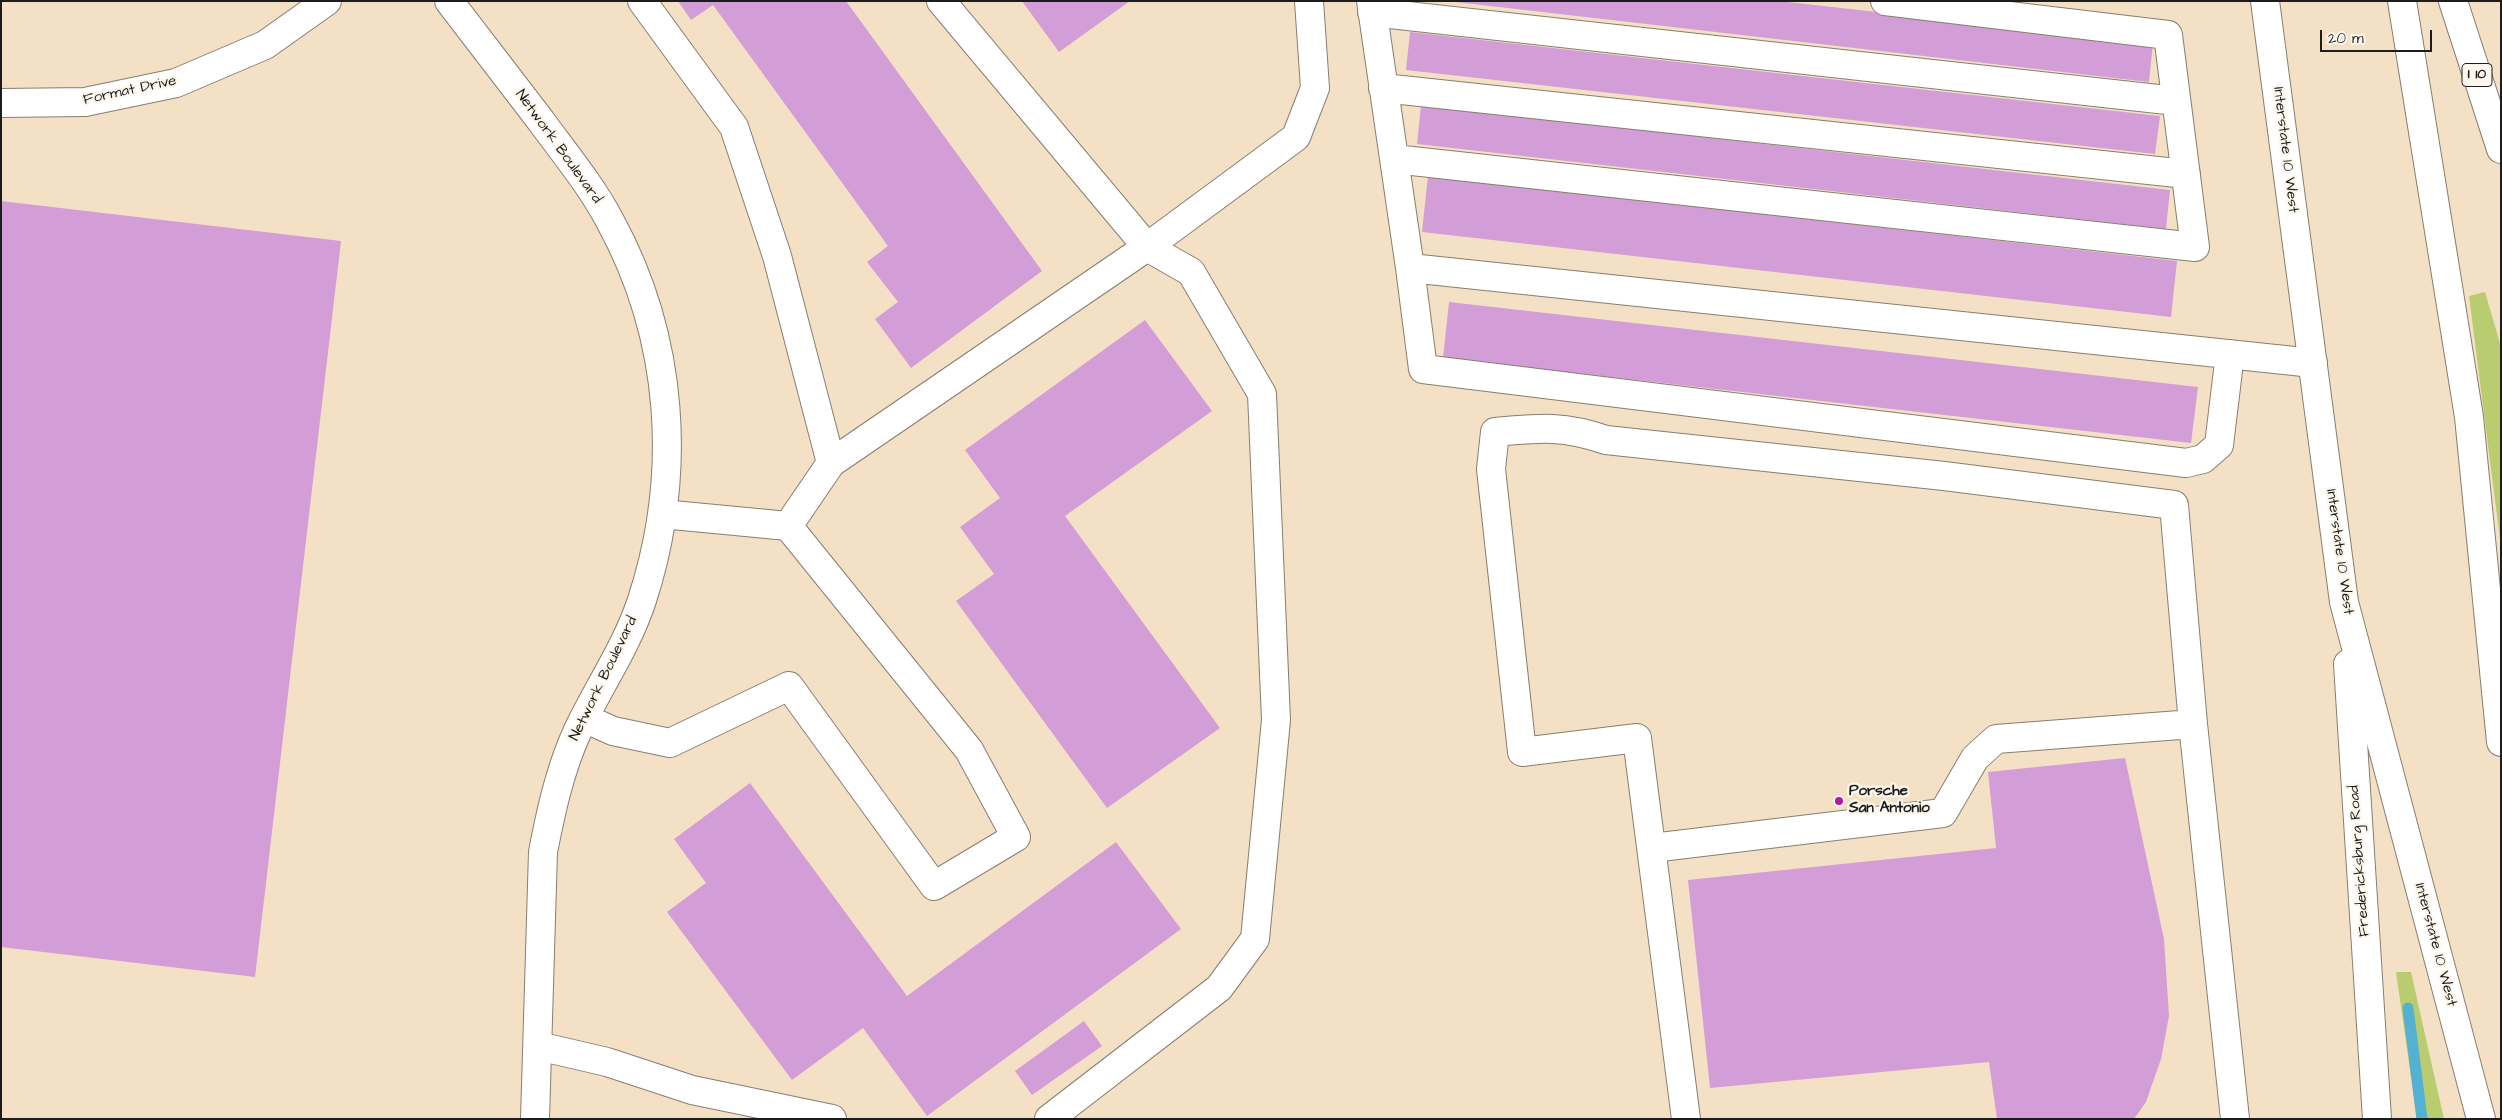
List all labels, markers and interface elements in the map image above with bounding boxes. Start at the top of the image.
scale bar [2322,20,2434,52]
text: 20 m [2328,28,2364,49]
road number: I 10 [2462,64,2492,86]
street label: Format Drive [82,72,178,110]
street label: Interstate 10 West [2268,86,2302,214]
street label: Network Boulevard [511,87,605,207]
street label: Interstate 10 West [2321,488,2357,616]
street label: Network Boulevard [566,614,642,744]
place label: Porsche San Antonio [1849,783,1930,818]
street label: Fredericksburg Road [2346,785,2374,937]
marker: Porsche San Antonio [1833,795,1845,807]
street label: Interstate 10 West [2410,881,2460,1009]

